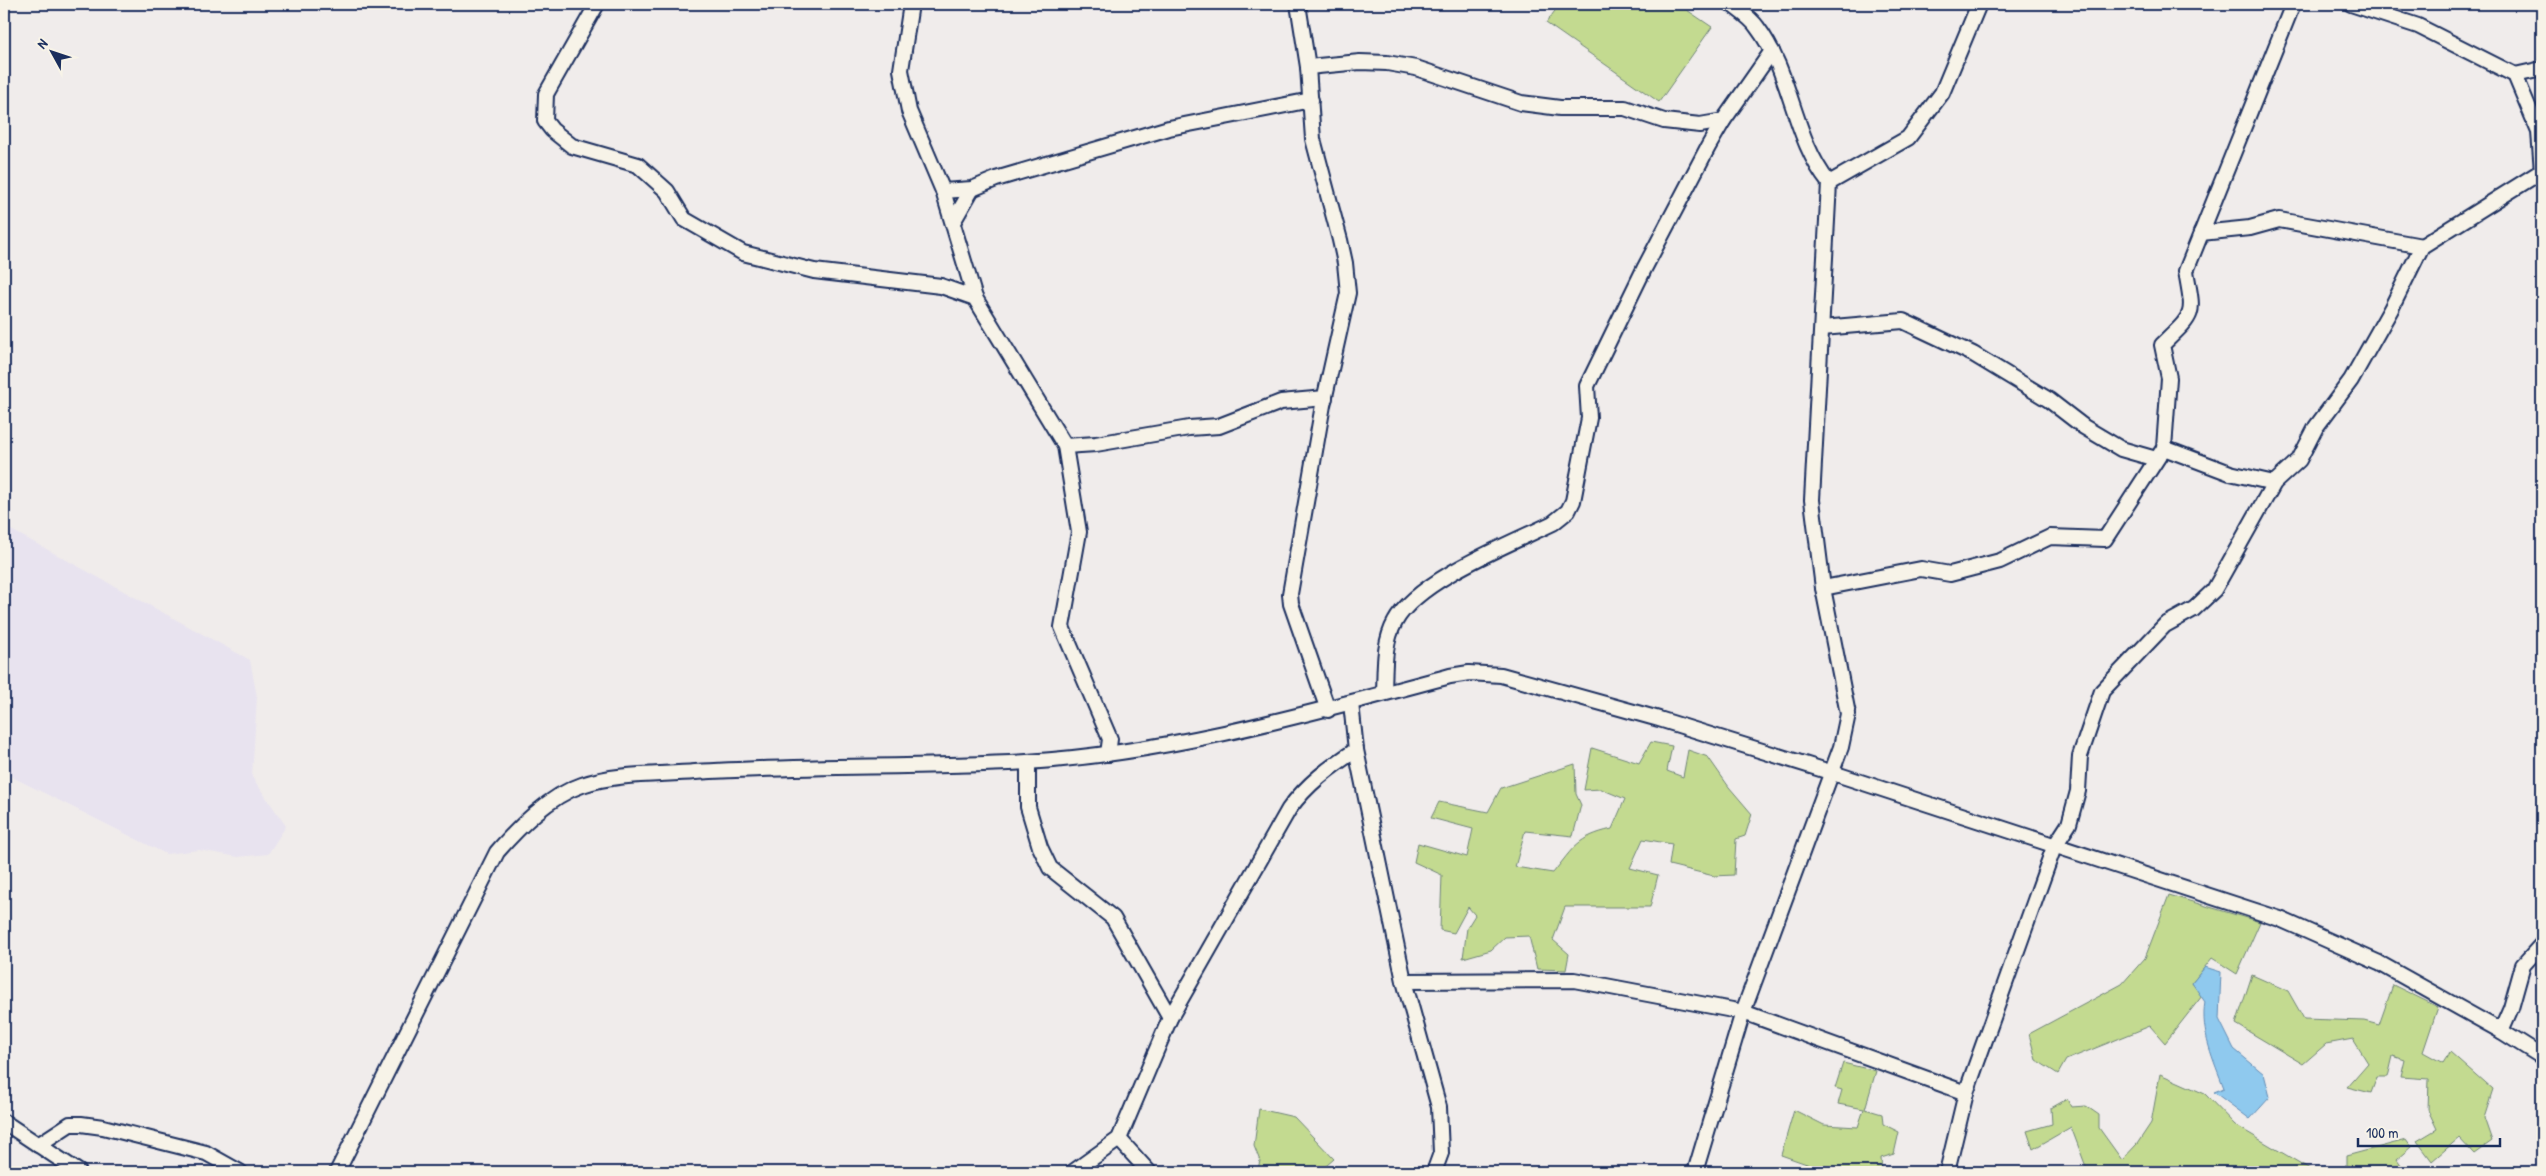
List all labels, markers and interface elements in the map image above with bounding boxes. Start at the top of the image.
north arrow [28,28,78,78]
text: N [32,34,52,52]
scale bar [2358,1116,2501,1148]
text: 100 m [2366,1122,2399,1143]

